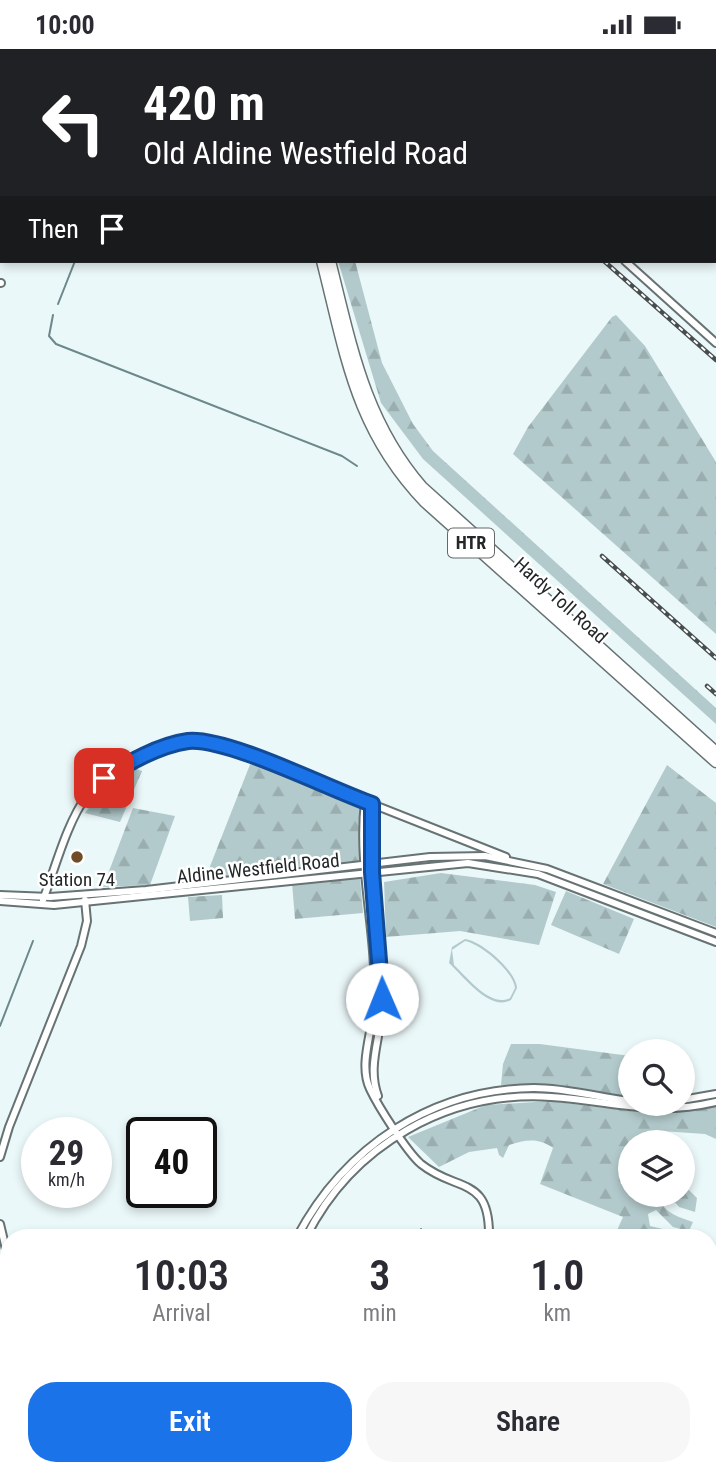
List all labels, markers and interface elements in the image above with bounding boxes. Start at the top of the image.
text: 10:00 [35,10,95,40]
text: 420 m [143,75,265,132]
icon: left [28,77,119,168]
text: Old Aldine Westfield Road [143,134,468,172]
icon: arrive [93,210,131,248]
text: Then [28,214,79,244]
road number: HTR [448,529,494,557]
street label: Hardy Toll Road [509,552,612,648]
pin [74,748,134,808]
icon: arrive [85,759,123,797]
marker: Station 74 [69,849,85,865]
street label: Aldine Westfield Road [176,849,341,888]
place label: Station 74 [39,868,115,891]
position arrow [345,962,419,1036]
map controls [618,1039,695,1207]
button: search [618,1039,695,1116]
speed limit sign: 40 [126,1117,217,1208]
button: layers [618,1130,695,1207]
text: 29 [49,1133,84,1174]
text: km/h [48,1169,85,1190]
text: 10:03 [134,1251,229,1300]
text: 3 [369,1251,390,1300]
text: 1.0 [530,1251,584,1300]
text: Arrival [152,1300,211,1327]
text: min [363,1300,397,1327]
text: km [543,1300,571,1327]
button: Exit [28,1382,352,1462]
button: Share [366,1382,690,1462]

